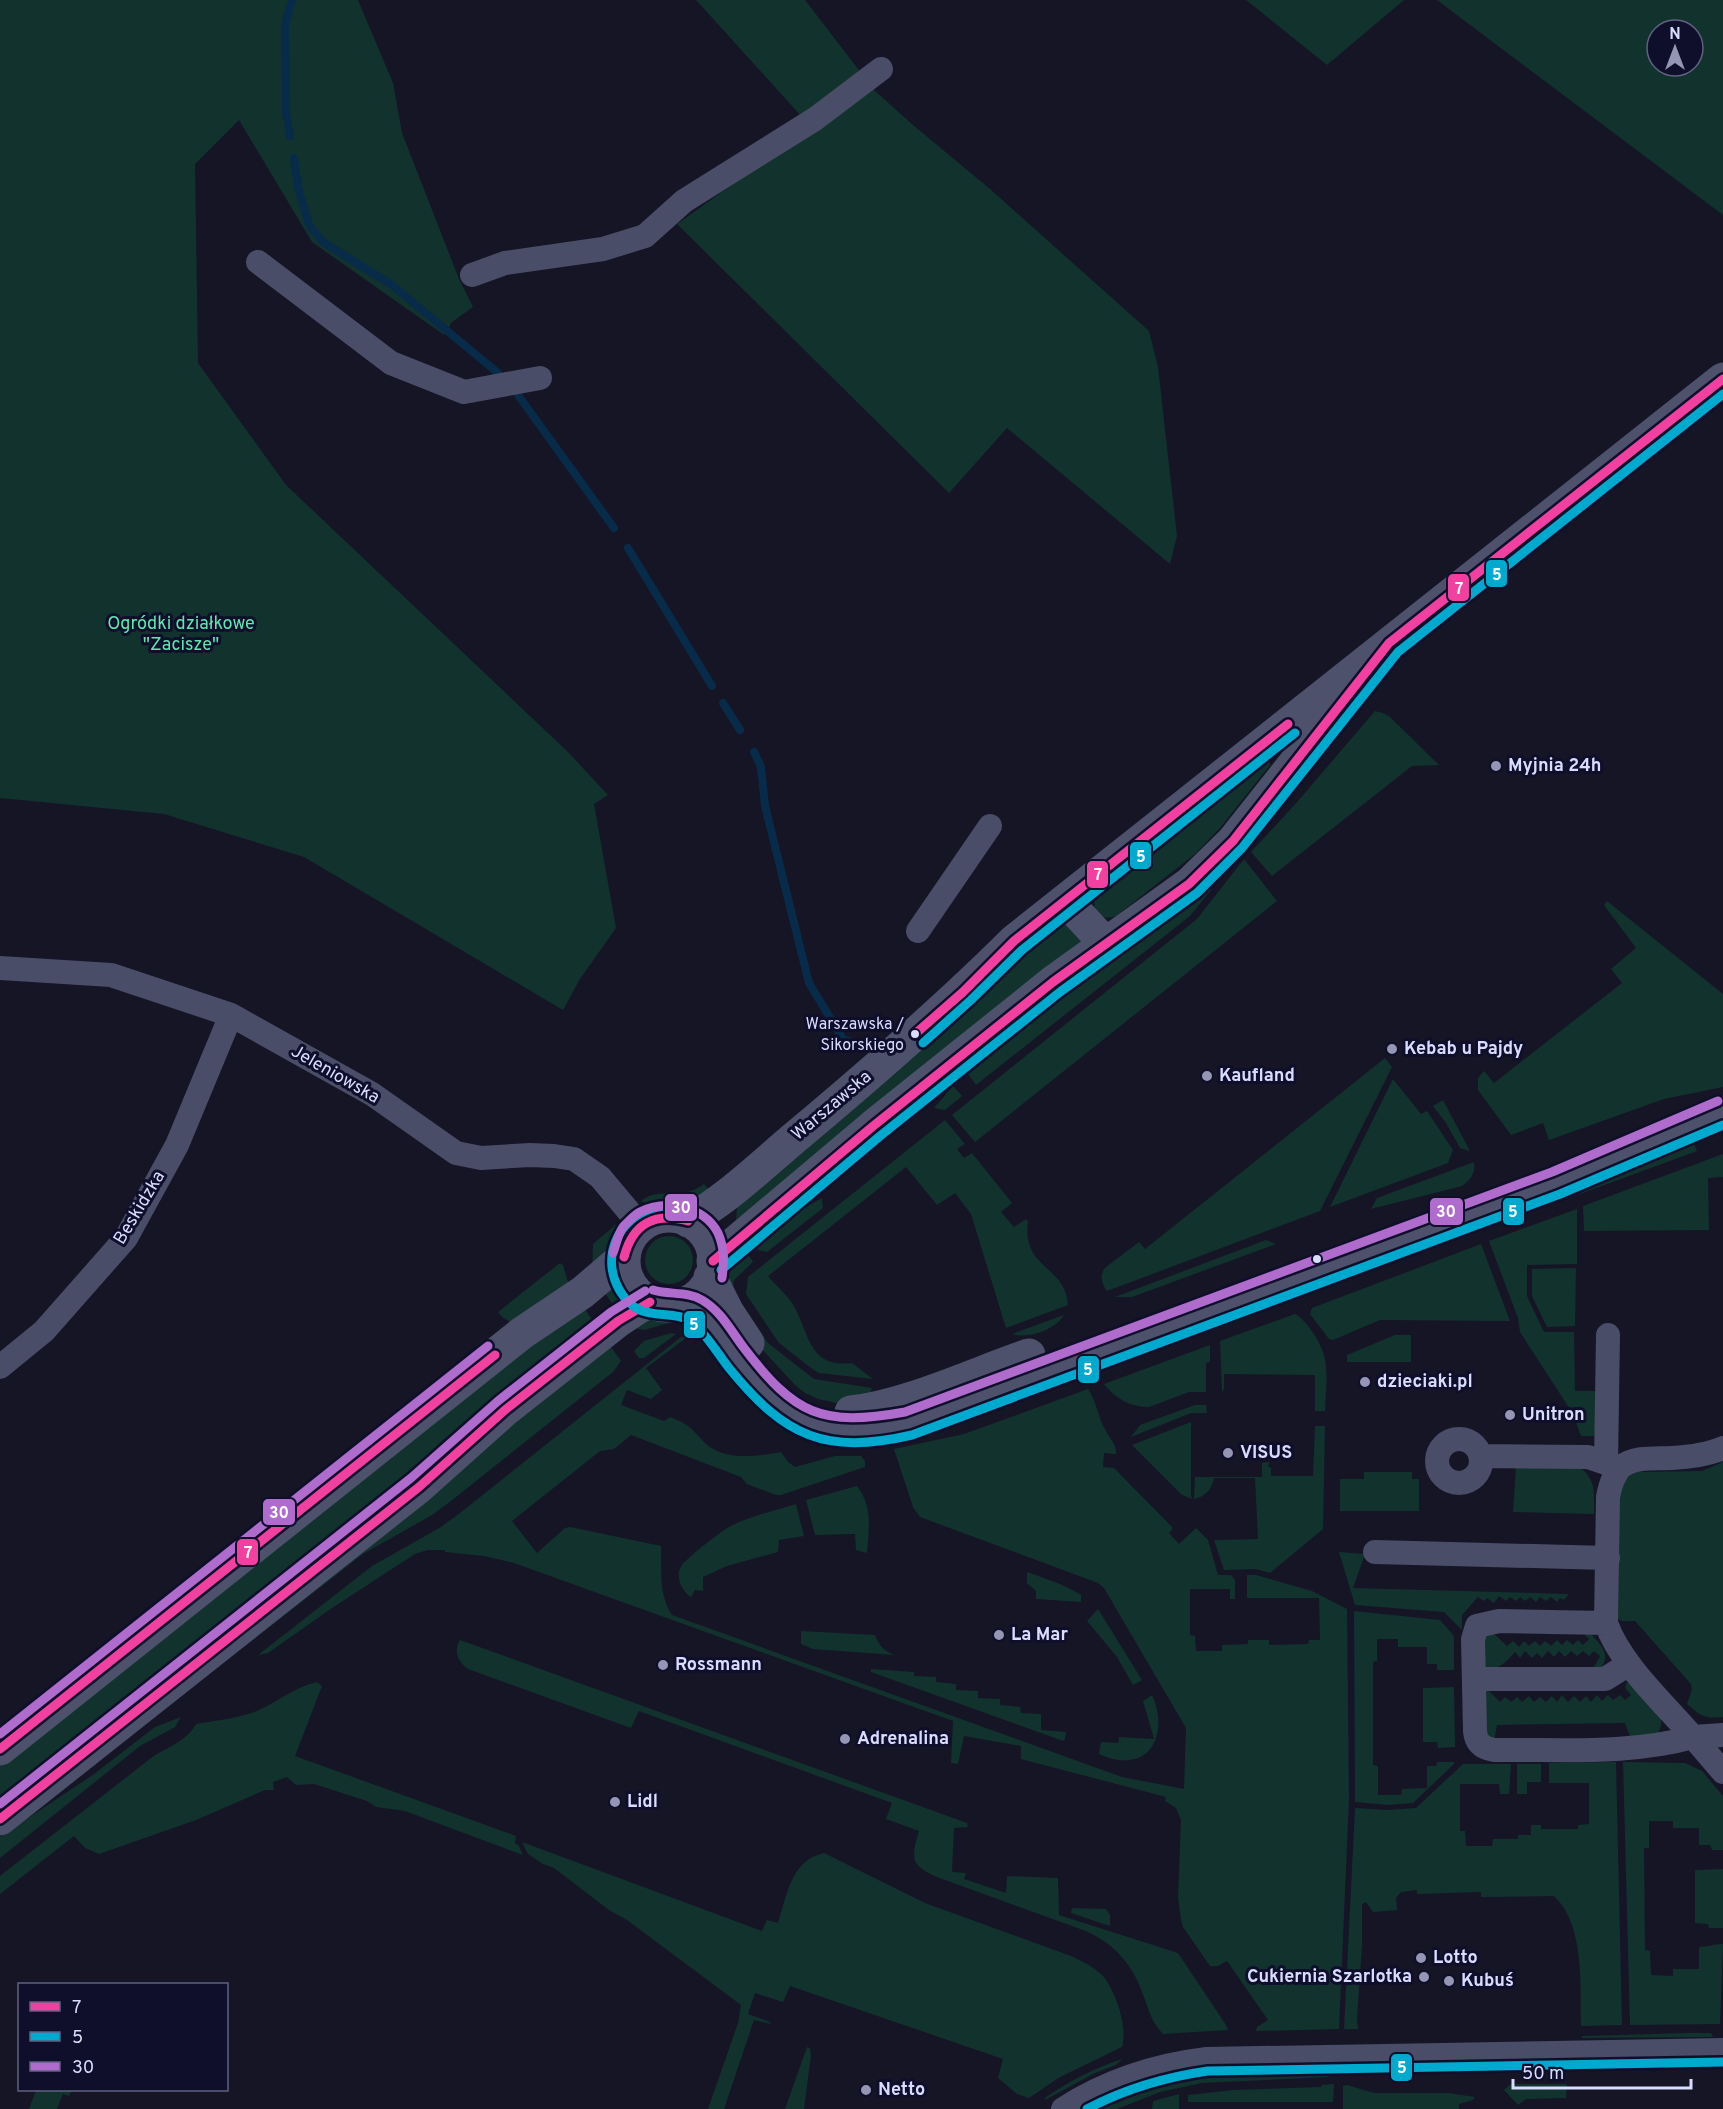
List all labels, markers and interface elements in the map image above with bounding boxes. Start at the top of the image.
north arrow [1645,18,1705,78]
text: N [1669,25,1681,45]
line badge: 5 [1485,559,1508,588]
text: 5 [1492,566,1502,586]
line badge: 7 [1447,573,1470,602]
text: 7 [1455,580,1463,600]
park label: Ogródki działkowe "Zacisze" [107,613,255,657]
place label: Myjnia 24h [1508,755,1601,778]
marker: Myjnia 24h [1489,759,1503,773]
line badge: 5 [1129,841,1152,870]
text: 5 [1136,848,1146,868]
line badge: 7 [1086,860,1109,889]
text: 7 [1094,866,1102,886]
place label: Warszawska / Sikorskiego [806,1015,904,1056]
marker: Warszawska / Sikorskiego [909,1028,921,1040]
place label: Kebab u Pajdy [1404,1038,1523,1061]
street label: Jeleniowska [287,1040,383,1110]
marker: Kebab u Pajdy [1385,1042,1399,1056]
place label: Kaufland [1219,1065,1295,1088]
street label: Warszawska [787,1066,877,1146]
marker: Kaufland [1200,1069,1214,1083]
street label: Beskidzka [109,1167,171,1249]
line badge: 30 [664,1193,698,1222]
line badge: 30 [1429,1197,1464,1226]
line badge: 5 [1502,1197,1525,1226]
text: 30 [671,1199,691,1219]
text: 30 [1436,1203,1456,1223]
text: 5 [1508,1203,1518,1223]
unlabelled marker [1311,1253,1323,1265]
line badge: 5 [683,1310,706,1339]
text: 5 [689,1316,699,1336]
line badge: 5 [1077,1355,1100,1384]
text: 5 [1083,1361,1093,1381]
place label: dzieciaki.pl [1377,1371,1473,1394]
marker: dzieciaki.pl [1358,1375,1372,1389]
place label: Unitron [1522,1404,1585,1427]
marker: Unitron [1503,1408,1517,1422]
place label: VISUS [1240,1442,1292,1465]
marker: VISUS [1221,1446,1235,1460]
line badge: 30 [262,1498,296,1526]
text: 30 [269,1504,289,1524]
line badge: 7 [236,1538,259,1566]
text: 7 [244,1544,252,1564]
place label: La Mar [1011,1624,1068,1647]
marker: La Mar [992,1628,1006,1642]
place label: Rossmann [675,1654,762,1677]
marker: Rossmann [656,1658,670,1672]
place label: Adrenalina [857,1728,949,1751]
marker: Adrenalina [838,1732,852,1746]
place label: Lidl [627,1791,658,1814]
marker: Lidl [608,1795,622,1809]
place label: Lotto [1433,1947,1478,1970]
marker: Lotto [1414,1951,1428,1965]
place label: Cukiernia Szarlotka [1247,1966,1412,1989]
marker: Cukiernia Szarlotka [1417,1970,1431,1984]
place label: Kubuś [1461,1970,1514,1993]
marker: Kubuś [1442,1974,1456,1988]
legend [18,1983,228,2091]
text: 7 [72,1997,81,2020]
text: 5 [72,2027,83,2050]
scale bar [1513,2052,1692,2090]
line badge: 5 [1390,2053,1413,2082]
text: 30 [72,2057,94,2080]
text: 5 [1397,2059,1407,2079]
text: 50 m [1522,2063,1564,2086]
place label: Netto [878,2079,925,2102]
marker: Netto [859,2083,873,2097]

